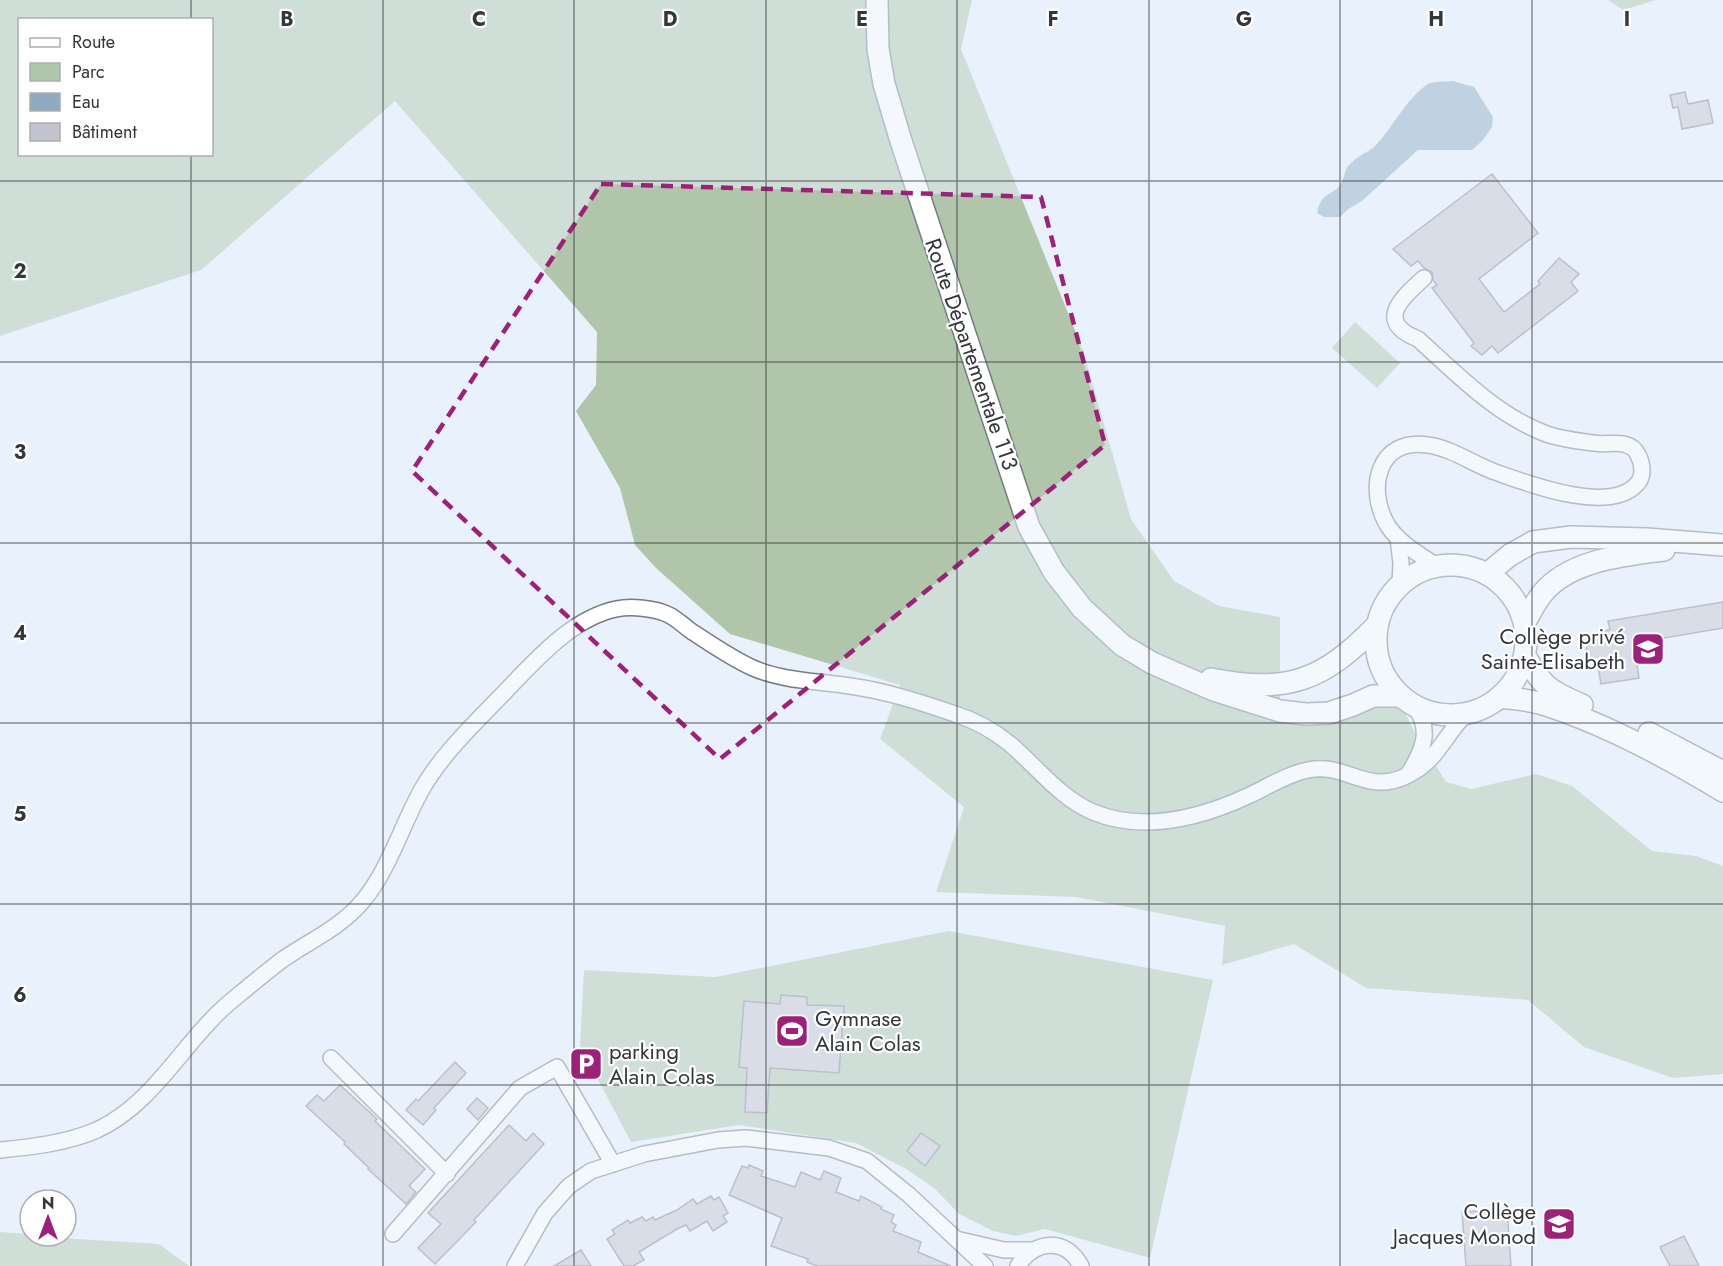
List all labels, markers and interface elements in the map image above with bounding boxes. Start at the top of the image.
text: B [280,5,294,34]
text: C [472,5,486,34]
text: D [663,5,677,34]
text: E [856,5,868,34]
text: F [1047,5,1059,34]
text: G [1236,5,1252,34]
text: H [1428,5,1444,34]
text: I [1624,5,1630,34]
legend [18,18,213,156]
text: Route [72,29,115,55]
text: Parc [72,59,105,85]
text: Eau [72,89,100,115]
text: Bâtiment [72,119,138,145]
street label: Route Départementale 113 [917,234,1027,474]
text: 2 [13,257,27,286]
text: 3 [14,438,26,467]
text: 4 [13,619,27,648]
place label: Collège privé Sainte-Elisabeth [1481,620,1625,677]
school or university icon: Collège privé Sainte-Elisabeth [1630,631,1666,667]
text: 5 [14,800,27,829]
text: 6 [13,981,27,1010]
place label: Gymnase Alain Colas [815,1002,921,1059]
sports icon: Gymnase Alain Colas [774,1013,810,1049]
place label: parking Alain Colas [609,1035,715,1092]
parking icon: parking Alain Colas [568,1046,604,1082]
north arrow [18,1188,78,1248]
text: N [42,1192,54,1215]
place label: Collège Jacques Monod [1390,1195,1536,1252]
school or university icon: Collège Jacques Monod [1541,1206,1577,1242]

